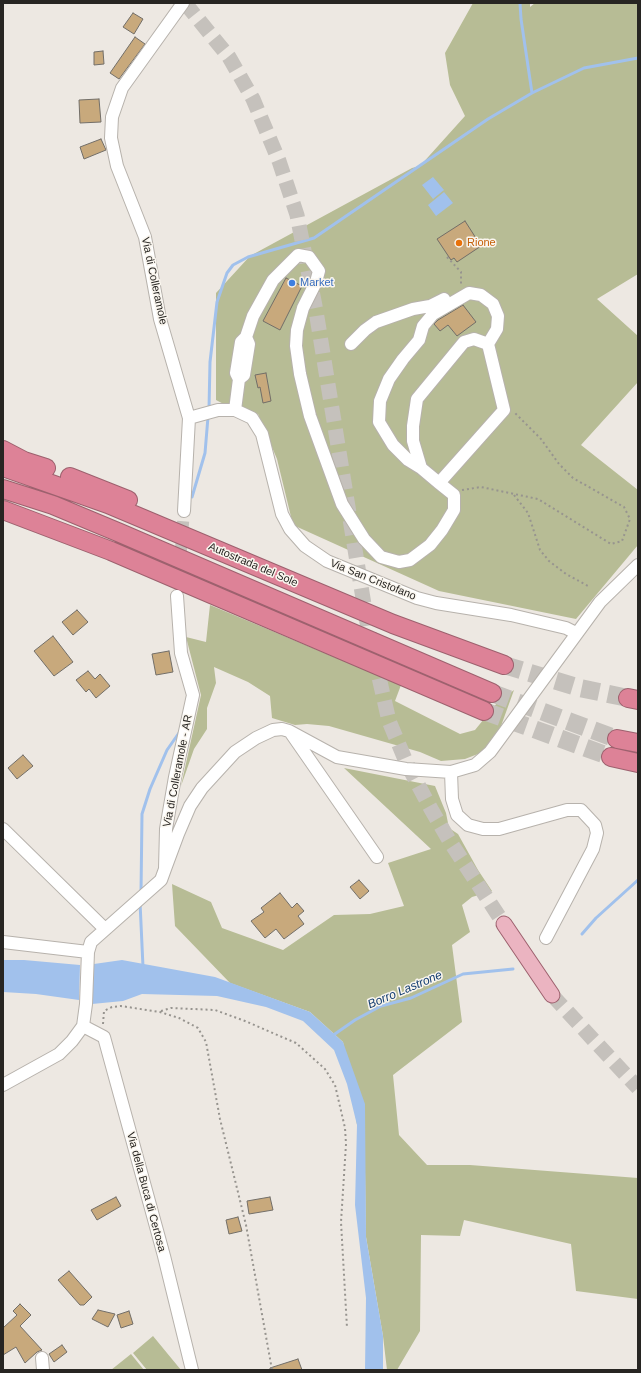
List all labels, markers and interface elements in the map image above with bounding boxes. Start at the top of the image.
street label: Via di Colleramole [138,236,170,326]
place label: Rione [467,236,496,250]
marker: Rione [454,238,464,248]
place label: Market [300,276,334,290]
marker: Market [287,278,297,288]
street label: Autostrada del Sole [206,540,300,590]
street label: Via San Cristofano [328,557,418,603]
street label: Via di Colleramole - AR [161,714,195,828]
water label: Borro Lastrone [366,968,444,1012]
street label: Via della Buca di Certosa [124,1131,168,1253]

